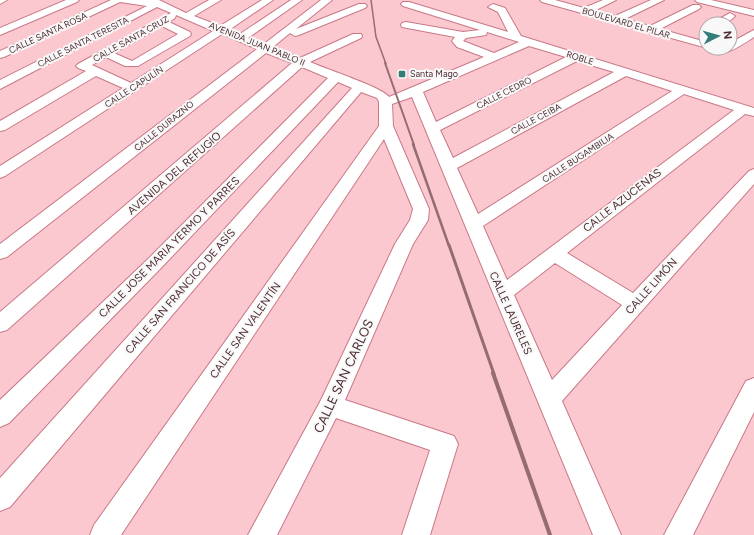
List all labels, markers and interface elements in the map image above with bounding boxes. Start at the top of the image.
street label: BOULEVARD EL PILAR [581,5,672,40]
street label: CALLE SANTA ROSA [7,10,89,55]
street label: CALLE SANTA CRUZ [91,13,171,64]
street label: CALLE SANTA TERESITA [36,14,130,69]
north arrow [698,16,738,56]
street label: AVENIDA JUAN PABLO II [207,19,307,68]
text: N [721,30,734,40]
street label: ROBLE [565,48,595,67]
street label: CALLE CAPULÍN [102,64,165,110]
place label: Santa Mago [410,68,458,79]
marker: Santa Mago [397,69,407,79]
street label: CALLE CEDRO [474,74,533,111]
street label: CALLE DURAZNO [132,98,196,153]
street label: CALLE CEIBA [509,101,563,136]
street label: AVENIDA DEL REFUGIO [125,129,224,218]
street label: CALLE BUGAMBILIA [540,130,616,185]
street label: CALLE AZUCENAS [581,166,664,235]
street label: CALLE JOSE MARIA YERMO Y PARRES [96,174,243,320]
street label: CALLE SAN FRANCICO DE ASÍS [123,226,238,356]
street label: CALLE LIMÓN [622,255,680,317]
street label: CALLE LAURELES [486,270,535,357]
street label: CALLE SAN VALENTÍN [207,280,284,381]
street label: CALLE SAN CARLOS [311,317,376,435]

